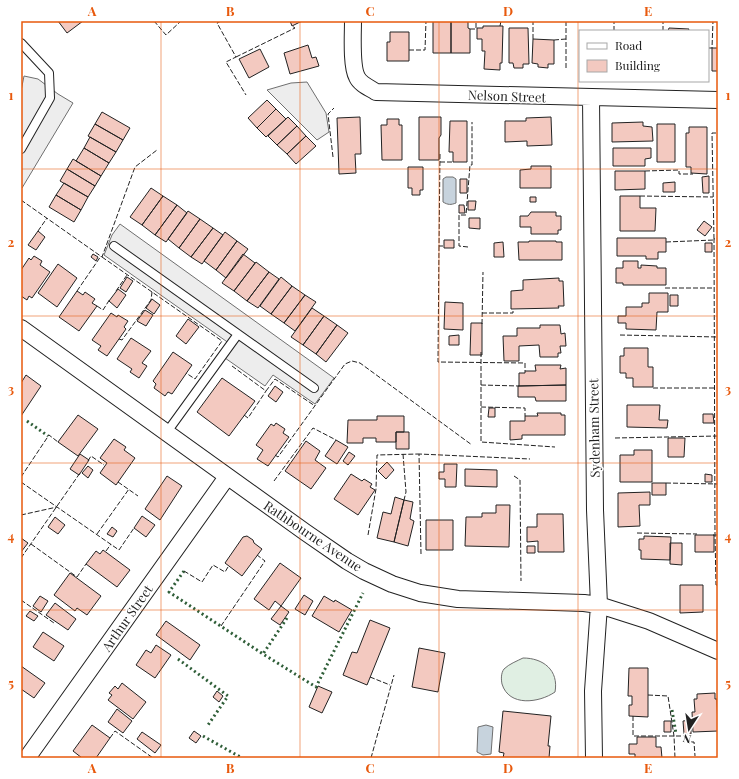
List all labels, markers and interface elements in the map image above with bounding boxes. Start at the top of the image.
text: A [87,2,97,19]
text: B [226,2,235,19]
text: C [365,2,375,19]
text: D [503,2,513,19]
text: E [644,2,652,19]
legend [579,30,709,82]
text: Road [615,37,642,53]
text: Building [615,57,661,73]
text: 1 [9,86,14,103]
street label: Nelson Street [468,86,547,105]
text: 1 [726,86,731,103]
text: 2 [8,233,15,250]
text: 2 [725,233,732,250]
street label: Sydenham Street [584,378,603,478]
text: 3 [8,380,14,397]
text: 3 [725,380,731,397]
street label: Rathbourne Avenue [261,496,366,575]
text: 4 [8,527,15,544]
text: 4 [725,527,732,544]
street label: Arthur Street [97,581,156,655]
text: 5 [8,674,14,691]
text: 5 [725,674,731,691]
north arrow [669,709,709,749]
text: N [681,731,692,747]
text: A [87,759,97,776]
text: B [226,759,235,776]
text: C [365,759,375,776]
text: D [503,759,513,776]
text: E [644,759,652,776]

